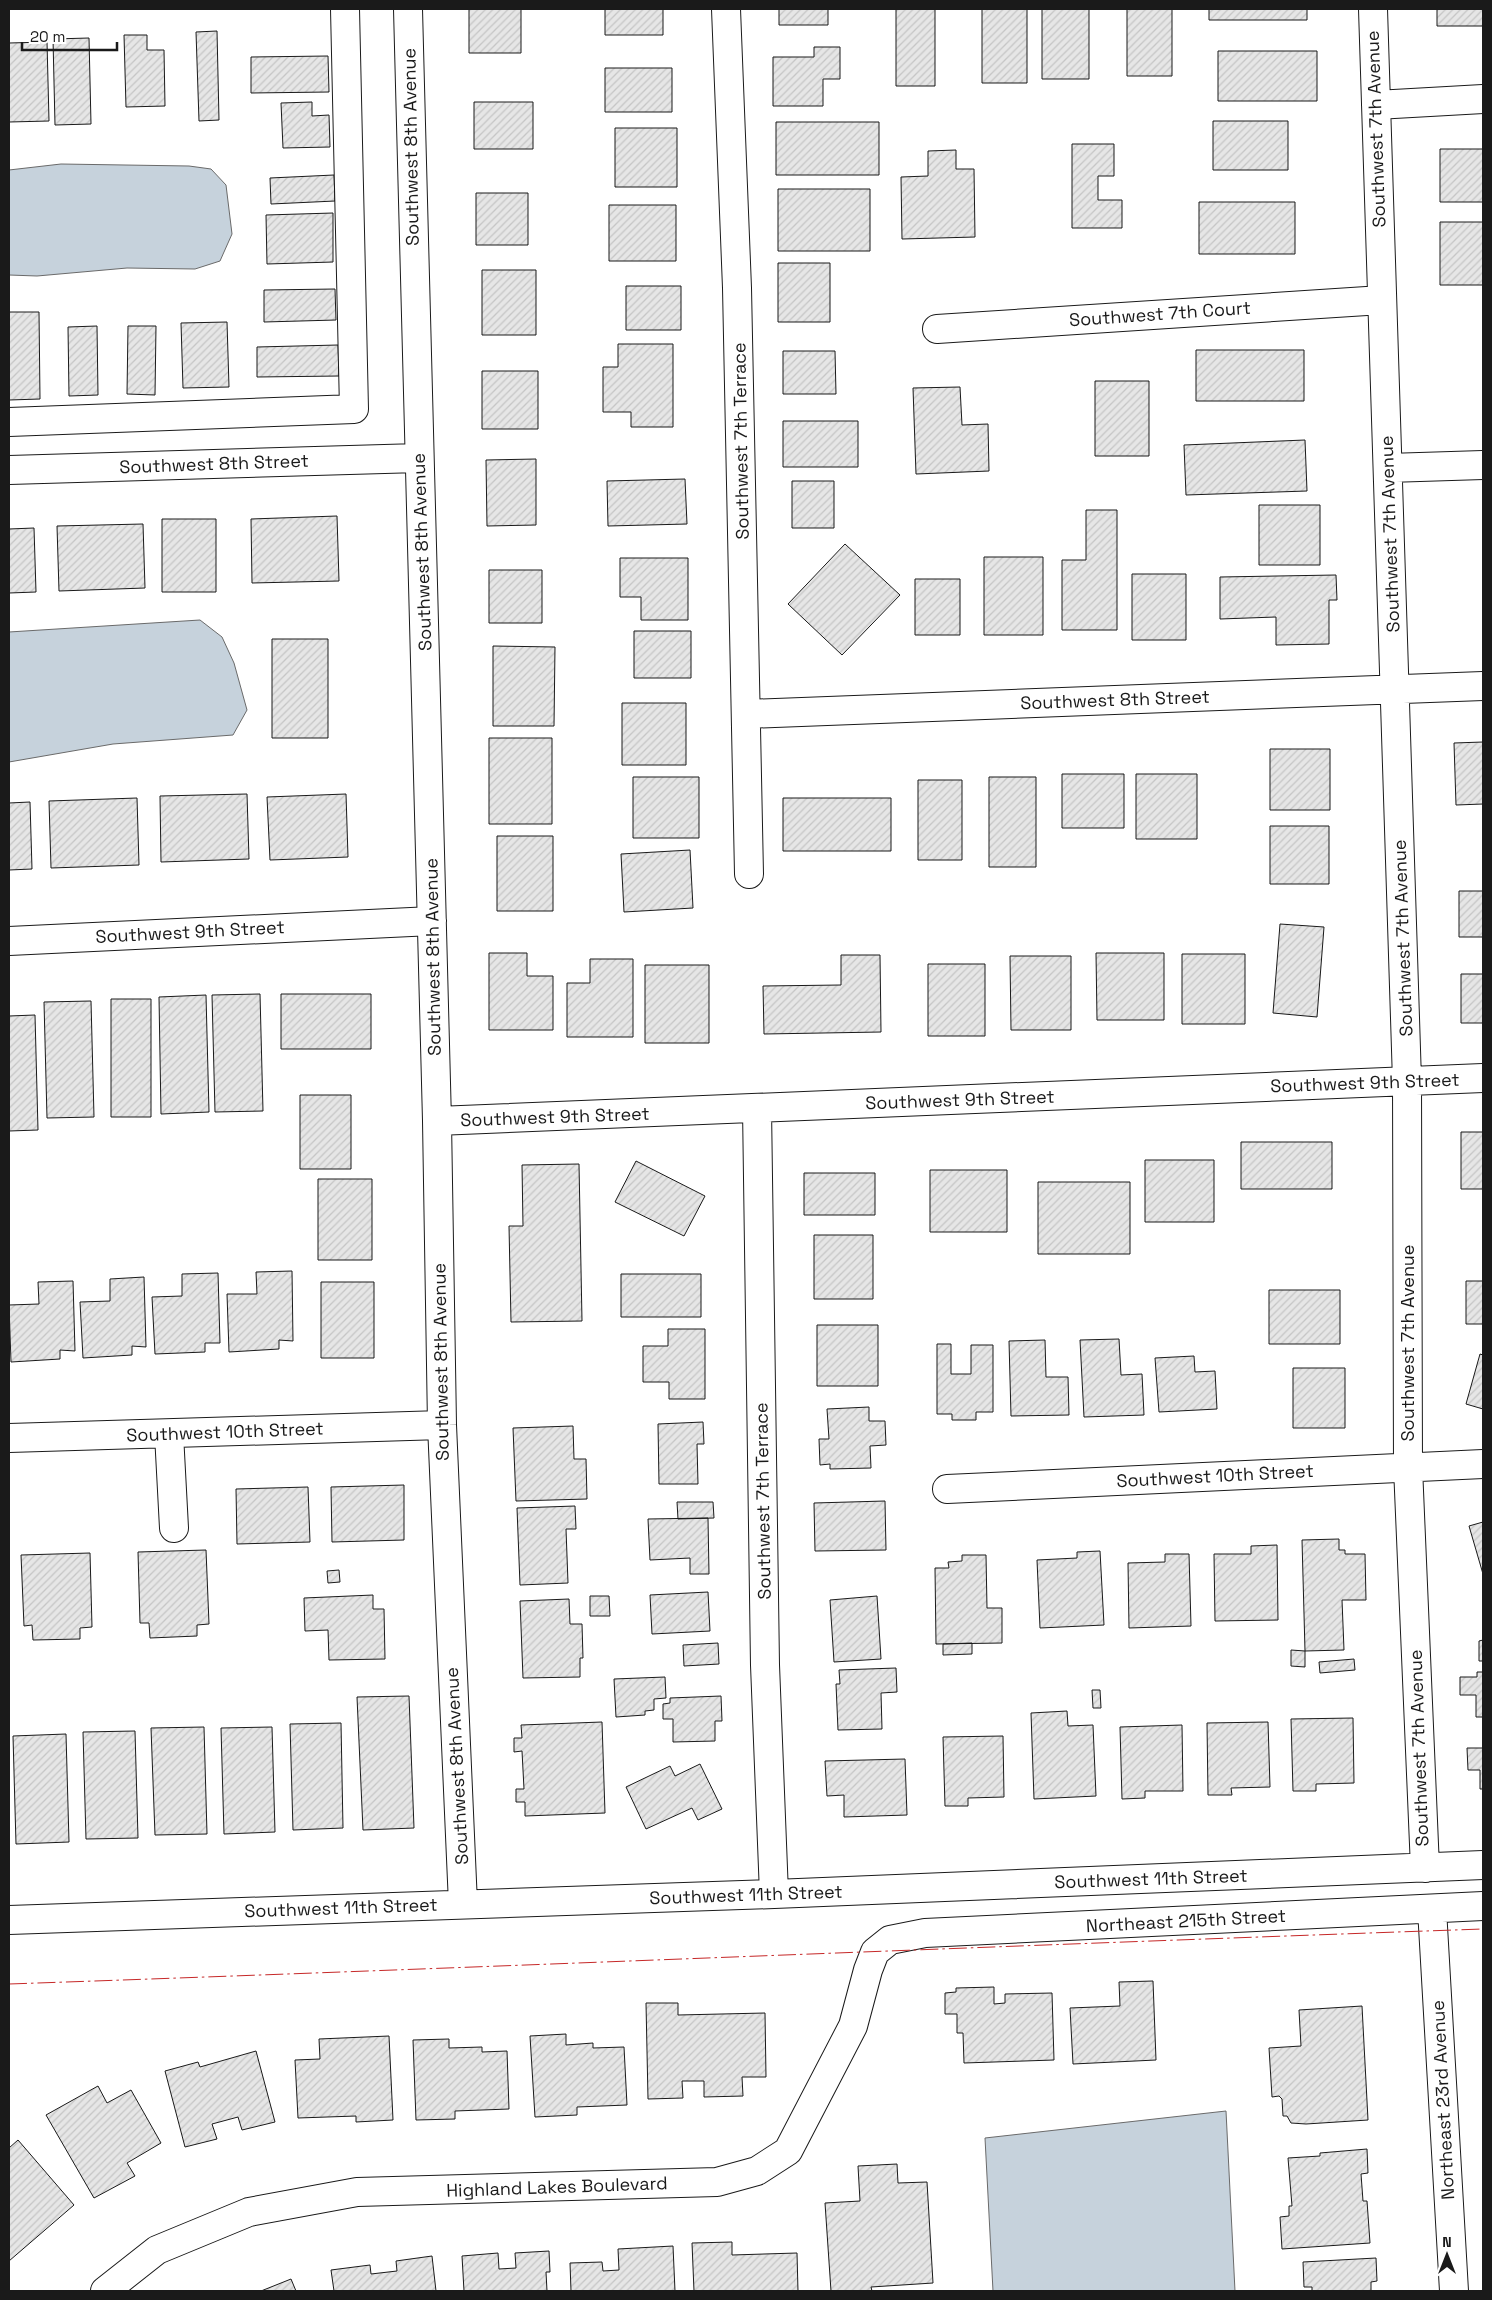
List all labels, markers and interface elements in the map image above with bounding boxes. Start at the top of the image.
scale bar [22,20,118,52]
text: 20 m [30,27,65,46]
street label: Southwest 7th Avenue [1361,30,1390,228]
street label: Southwest 8th Avenue [397,48,424,246]
street label: Southwest 7th Court [1068,296,1252,331]
street label: Southwest 7th Terrace [727,342,754,540]
street label: Southwest 7th Avenue [1375,435,1404,633]
street label: Southwest 8th Street [119,449,309,478]
street label: Southwest 8th Avenue [407,453,436,651]
street label: Southwest 8th Street [1020,685,1210,714]
street label: Southwest 7th Avenue [1388,839,1417,1037]
street label: Southwest 8th Avenue [419,858,446,1056]
street label: Southwest 9th Street [95,915,285,948]
street label: Southwest 9th Street [1270,1068,1460,1097]
street label: Southwest 9th Street [865,1085,1055,1114]
street label: Southwest 9th Street [460,1102,650,1131]
street label: Southwest 7th Avenue [1396,1245,1419,1441]
street label: Southwest 8th Avenue [427,1263,454,1461]
street label: Southwest 7th Terrace [749,1402,776,1600]
street label: Southwest 10th Street [126,1417,324,1446]
street label: Southwest 10th Street [1116,1459,1314,1492]
street label: Southwest 7th Avenue [1404,1649,1433,1847]
street label: Southwest 8th Avenue [440,1667,473,1865]
street label: Southwest 11th Street [1054,1864,1248,1893]
street label: Southwest 11th Street [649,1880,843,1909]
street label: Southwest 11th Street [244,1893,438,1922]
street label: Northeast 215th Street [1085,1904,1287,1937]
street label: Northeast 23rd Avenue [1426,2000,1459,2200]
street label: Highland Lakes Boulevard [446,2171,668,2202]
north arrow [1422,2230,1472,2280]
text: N [1442,2233,1452,2251]

